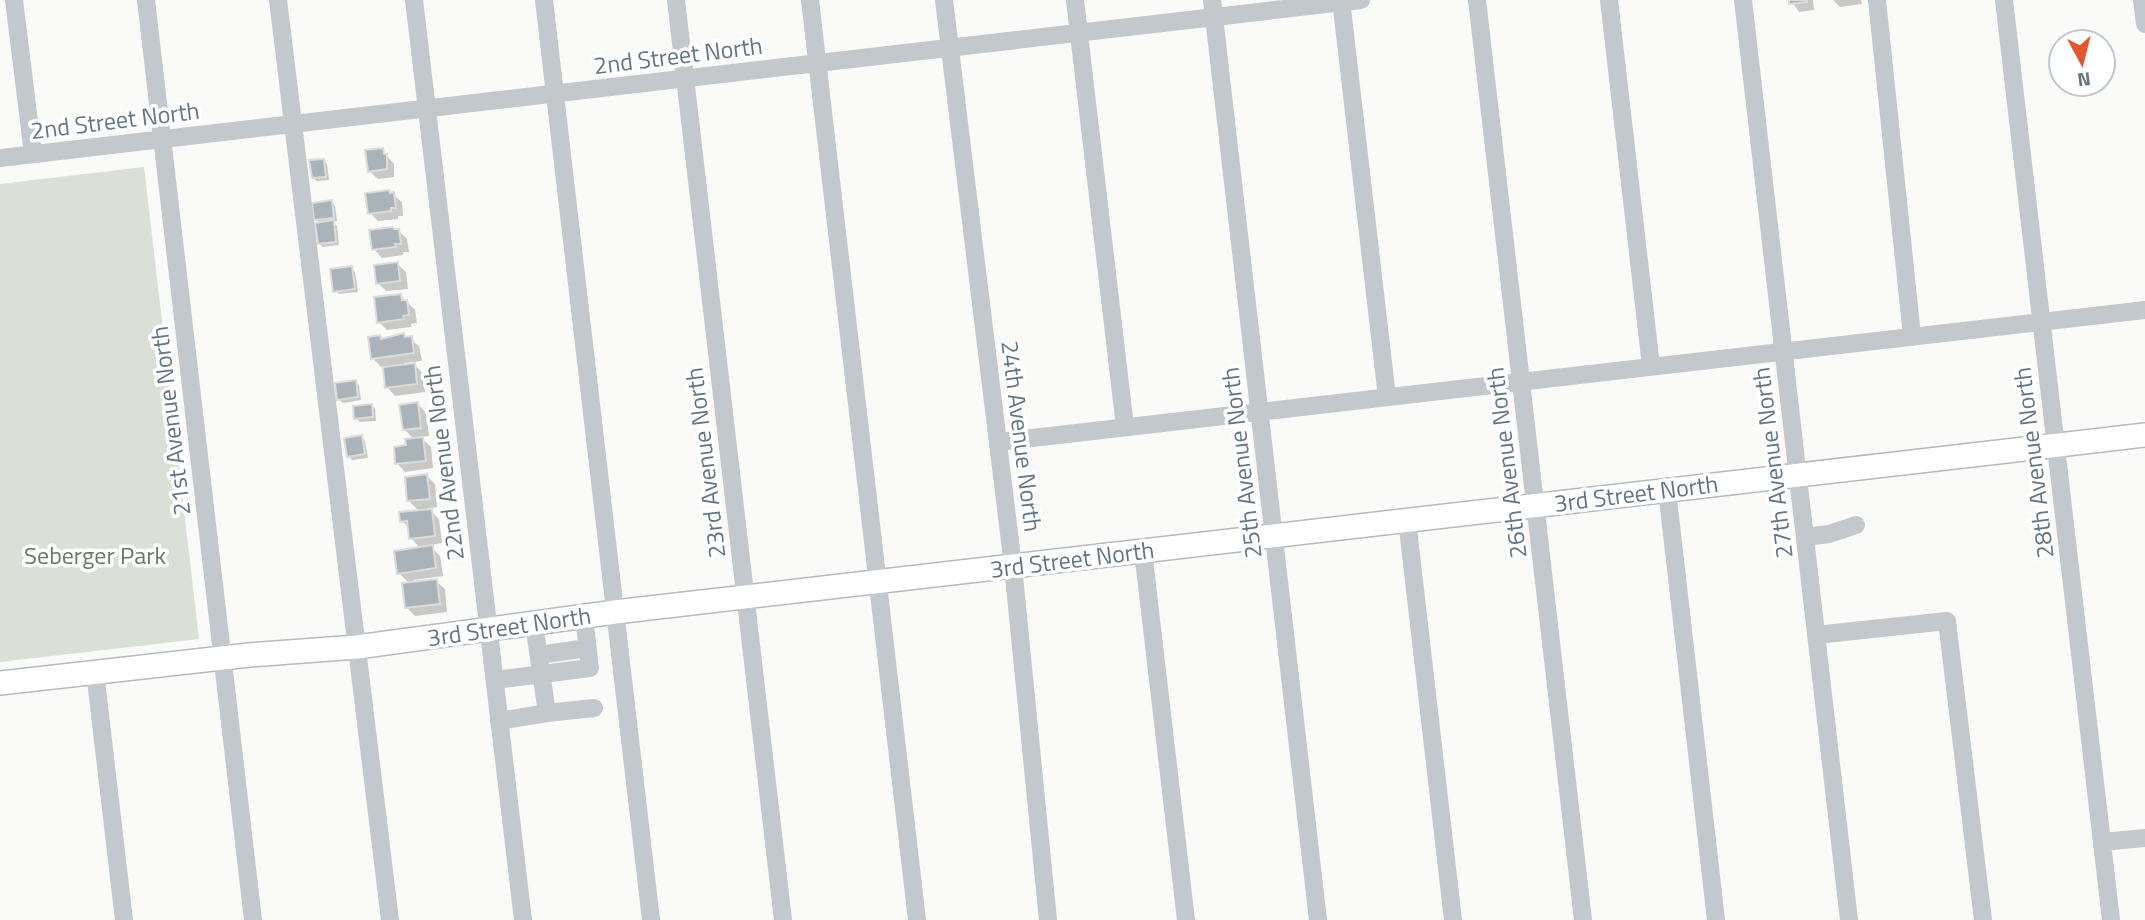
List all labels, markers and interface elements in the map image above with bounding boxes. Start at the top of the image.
street label: 2nd Street North [592,27,764,83]
north arrow [2047,28,2117,98]
text: N [2076,65,2092,96]
street label: 2nd Street North [29,92,201,148]
street label: 21st Avenue North [141,324,199,518]
street label: 24th Avenue North [992,338,1052,534]
street label: 22nd Avenue North [413,363,473,563]
street label: 25th Avenue North [1211,365,1271,561]
street label: 26th Avenue North [1476,365,1536,561]
street label: 27th Avenue North [1742,365,1802,561]
street label: 28th Avenue North [2003,365,2063,561]
street label: 23rd Avenue North [675,366,735,560]
street label: 3rd Street North [1552,465,1720,521]
street label: 3rd Street North [988,531,1156,587]
park label: Seberger Park [24,537,166,573]
street label: 3rd Street North [425,597,593,655]

